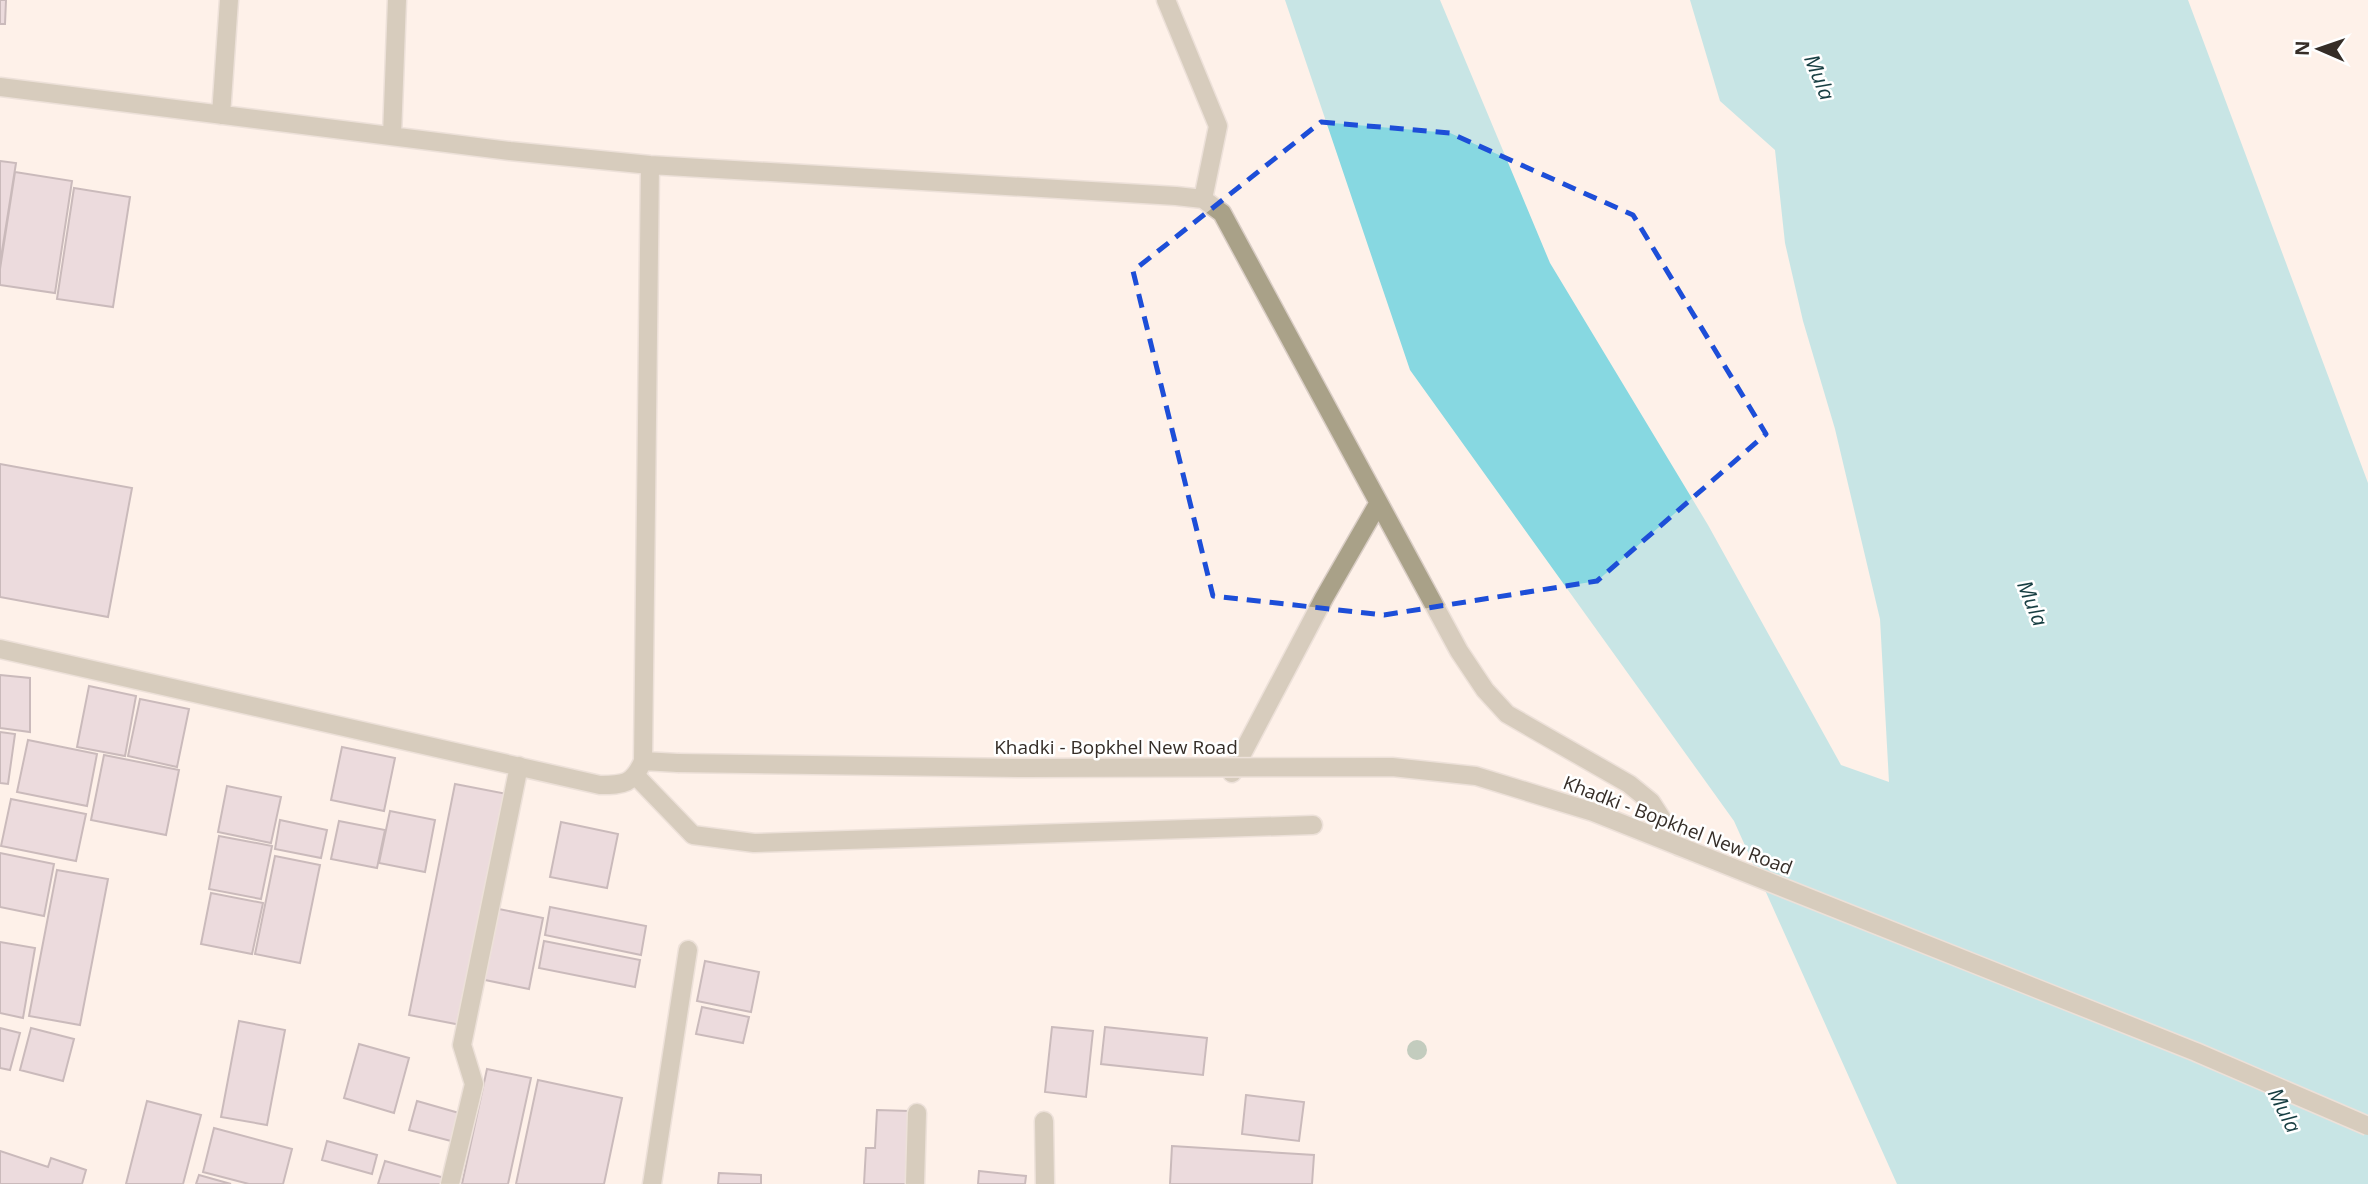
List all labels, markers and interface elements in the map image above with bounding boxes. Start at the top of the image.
north arrow [2284,14,2354,84]
text: N [2289,40,2315,57]
water label: Mula [1798,50,1842,104]
water label: Mula [2011,576,2055,630]
street label: Khadki - Bopkhel New Road [994,734,1238,760]
street label: Khadki - Bopkhel New Road [1560,769,1796,881]
water label: Mula [2262,1083,2308,1137]

